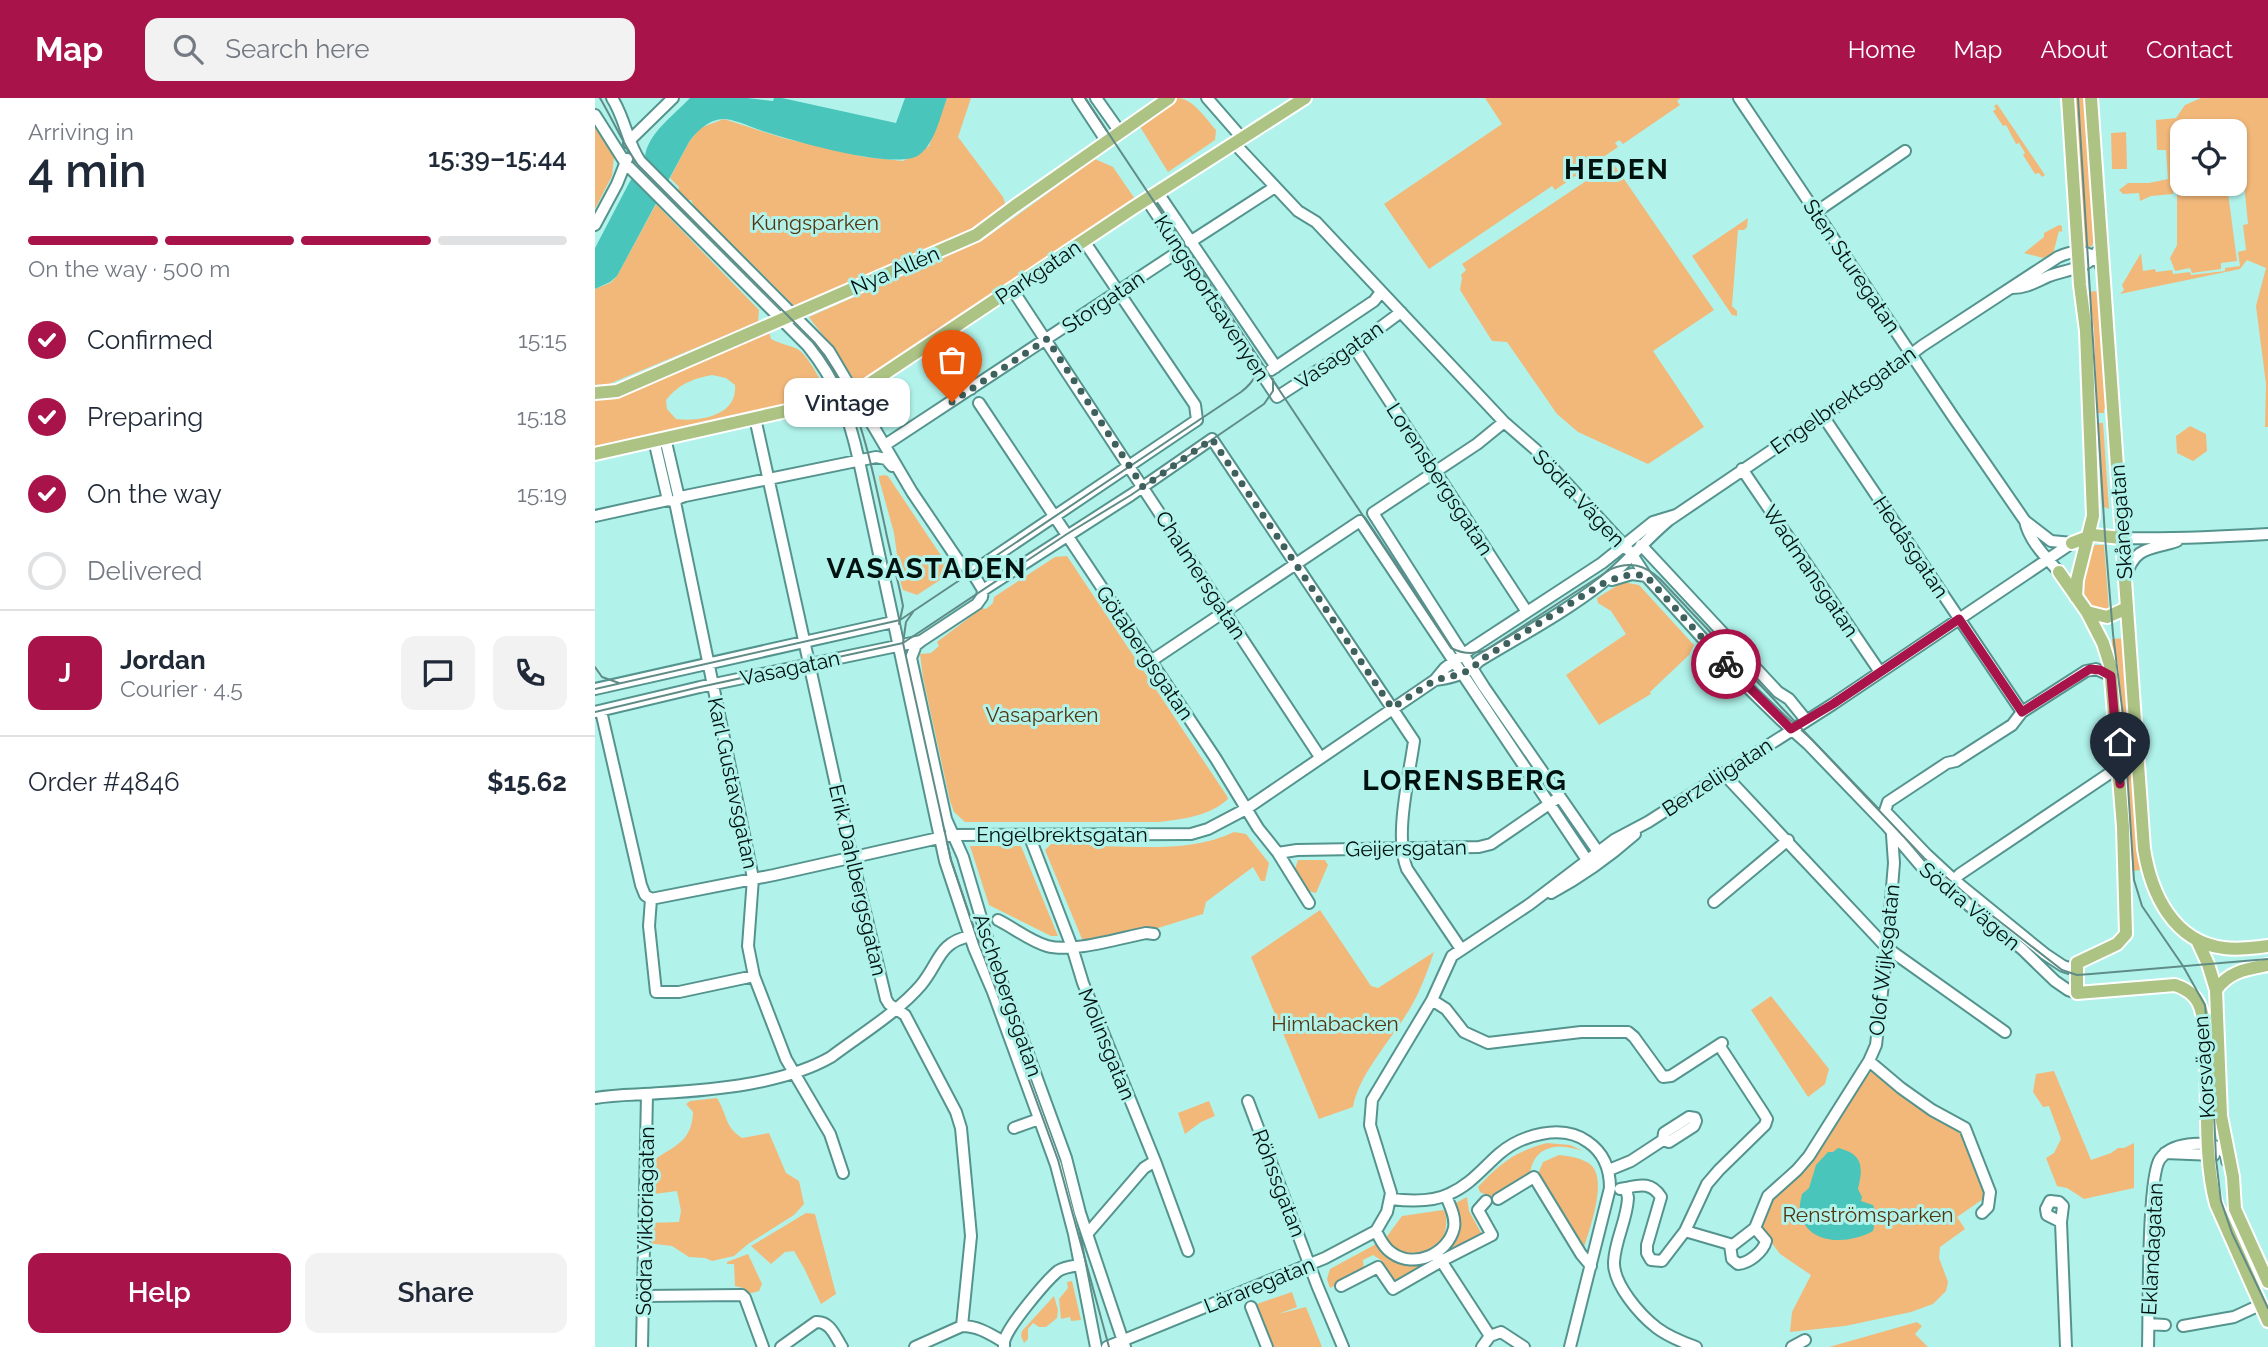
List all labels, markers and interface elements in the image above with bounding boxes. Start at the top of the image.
search box [145,18,635,81]
text: Map [35,30,103,69]
icon: search [169,30,207,68]
text: Search here [225,34,370,64]
text: Home [1848,35,1916,64]
text: Map [1954,35,2002,64]
text: About [2040,35,2108,64]
text: Contact [2146,35,2233,64]
text: Arriving in [28,118,134,145]
map controls [2170,119,2247,196]
button: locate [2170,119,2247,196]
text: 15:39–15:44 [428,143,567,173]
text: 4 min [28,144,147,198]
district label: HEDEN [1564,153,1670,186]
street label: Sten Sturegatan [1798,194,1906,338]
park label: Kungsparken [751,210,879,235]
street label: Kungsportsavenyen [1149,210,1275,386]
street label: Parkgatan [991,234,1085,310]
street label: Nya Allén [847,240,943,300]
text: On the way · 500 m [28,255,231,282]
street label: Storgatan [1057,265,1149,339]
street label: Vasagatan [1290,316,1388,394]
icon: check [28,321,66,359]
text: Confirmed [87,325,213,355]
text: 15:15 [518,326,567,353]
pin [922,330,982,402]
icon: bag [933,341,971,379]
street label: Engelbrektsgatan [1766,341,1920,459]
callout: Vintage [784,378,910,426]
text: Vintage [805,389,889,416]
icon: check [28,398,66,436]
street label: Lorensbergsgatan [1381,398,1499,560]
text: Preparing [87,402,203,432]
text: 15:18 [517,403,567,430]
street label: Södra Vägen [1528,444,1630,552]
street label: Skånegatan [2105,464,2137,580]
icon: check [28,475,66,513]
text: On the way [87,479,222,509]
text: 15:19 [517,480,567,507]
street label: Hedåsgatan [1868,491,1954,603]
street label: Wadmansgatan [1758,500,1864,642]
street label: Chalmersgatan [1150,506,1252,644]
district label: VASASTADEN [827,552,1027,585]
text: Delivered [87,556,202,586]
street label: Götabergsgatan [1091,581,1199,725]
courier [1691,629,1761,699]
button: chat [401,636,475,710]
button: phone [493,636,567,710]
text: Jordan [120,645,206,675]
street label: Vasagatan [738,645,842,691]
icon: bike [1707,645,1745,683]
text: J [59,658,71,688]
text: Courier · 4.5 [120,675,243,702]
street label: Karl Gustavsgatan [703,695,763,871]
park label: Vasaparken [985,702,1099,727]
pin [2090,712,2150,784]
icon: home [2101,723,2139,761]
street label: Berzeliigatan [1657,732,1777,822]
district label: LORENSBERG [1362,764,1568,797]
text: Order #4846 [28,767,180,797]
text: $15.62 [487,767,567,797]
street label: Erik Dahlbergsgatan [824,782,892,978]
street label: Engelbrektsgatan [976,822,1148,847]
street label: Geijersgatan [1345,834,1467,862]
street label: Södra Vägen [1915,857,2025,955]
street label: Olof Wijksgatan [1864,883,1904,1037]
street label: Aschebergsgatan [968,910,1048,1080]
street label: Molinsgatan [1073,984,1141,1104]
park label: Himlabacken [1271,1011,1399,1036]
street label: Korsvägen [2188,1015,2220,1119]
street label: Södra Viktoriagatan [631,1126,659,1316]
street label: Röhssgatan [1247,1126,1311,1240]
street label: Eklandagatan [2136,1182,2168,1316]
park label: Renströmsparken [1783,1202,1954,1227]
street label: Läraregatan [1200,1252,1318,1318]
button: Help [28,1253,291,1333]
button: Share [305,1253,567,1333]

